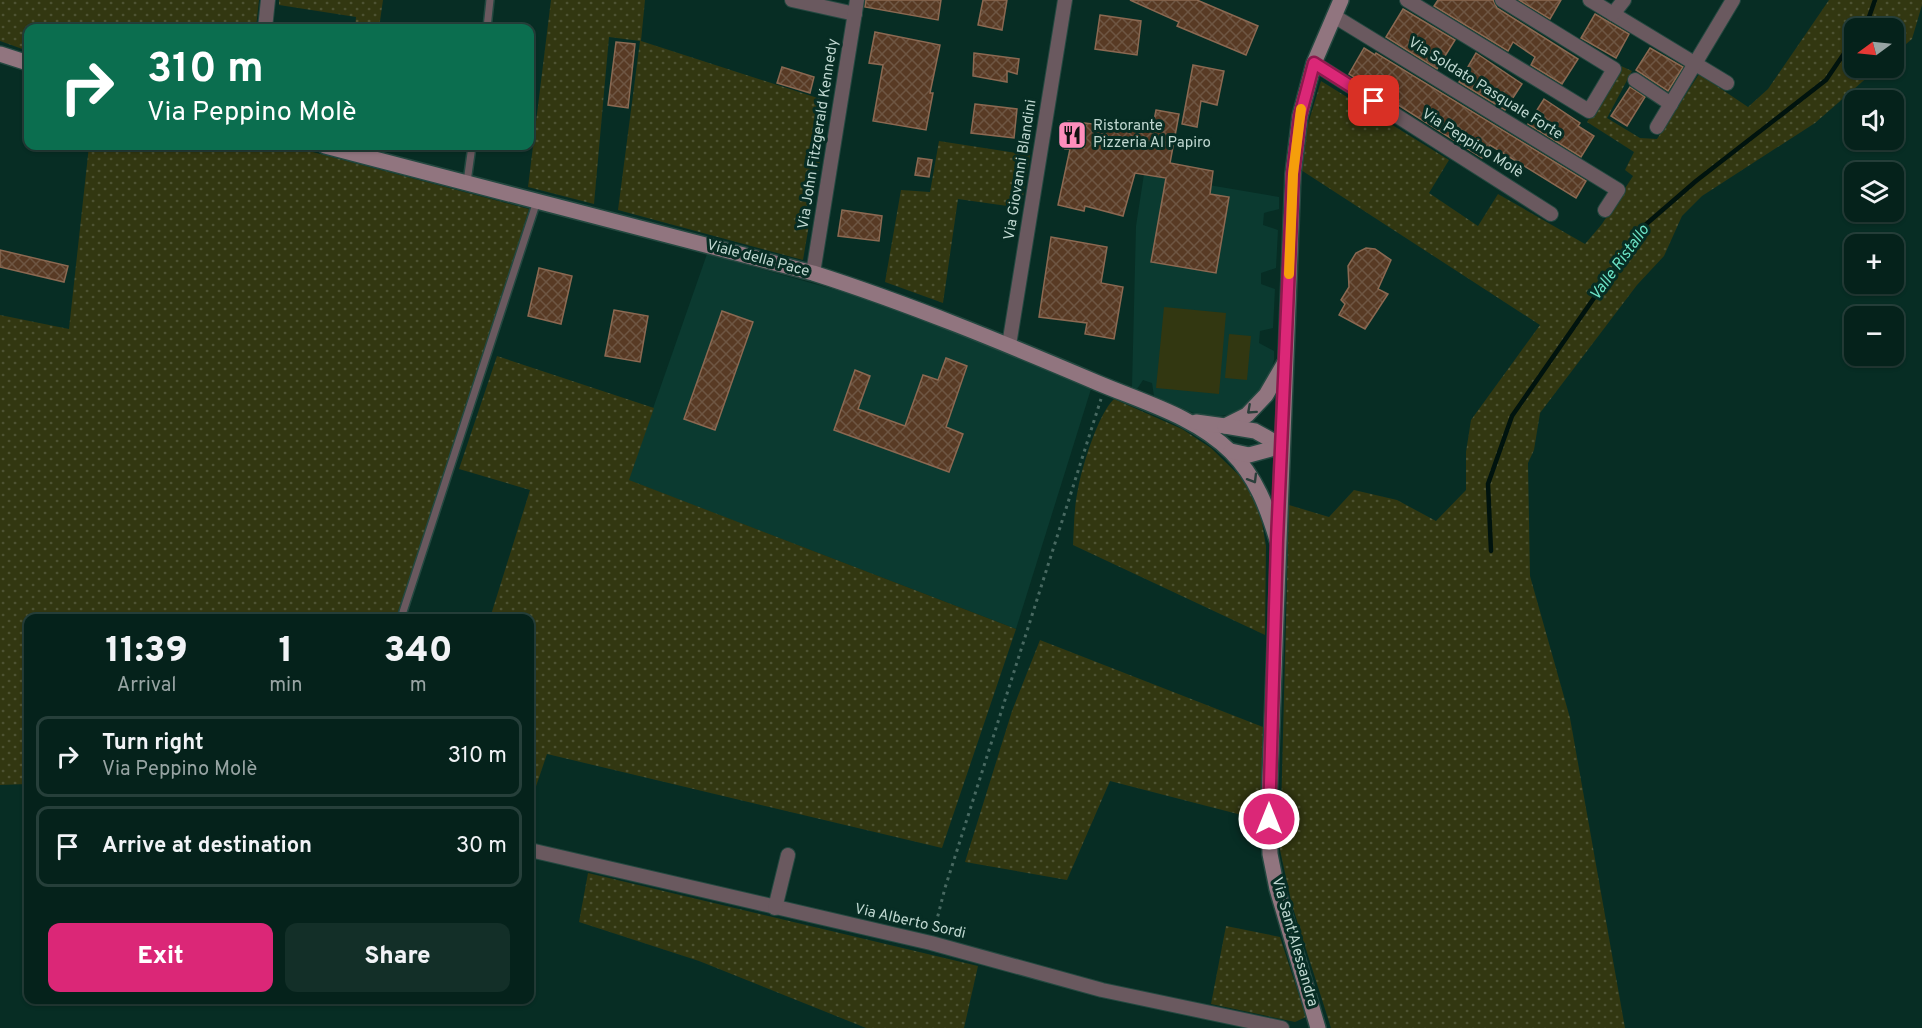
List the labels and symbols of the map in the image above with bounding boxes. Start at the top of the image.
north arrow [1844,18,1904,78]
street label: Via Soldato Pasquale Forte [1404,34,1566,144]
street label: Via John Fitzgerald Kennedy [795,37,843,231]
pin [1348,75,1399,126]
street label: Via Giovanni Blandini [1000,98,1042,242]
street label: Via Peppino Molè [1418,105,1526,183]
place label: Ristorante Pizzeria Al Papiro [1093,117,1211,153]
restaurant icon: Ristorante Pizzeria Al Papiro [1056,119,1088,151]
water label: Valle Ristallo [1586,221,1654,305]
street label: Viale della Pace [704,236,812,282]
one-way arrow [1248,403,1258,414]
one-way arrow [1245,473,1257,483]
position arrow [1237,787,1301,851]
street label: Via Sant'Alessandra [1266,875,1322,1009]
street label: Via Alberto Sordi [853,900,967,944]

